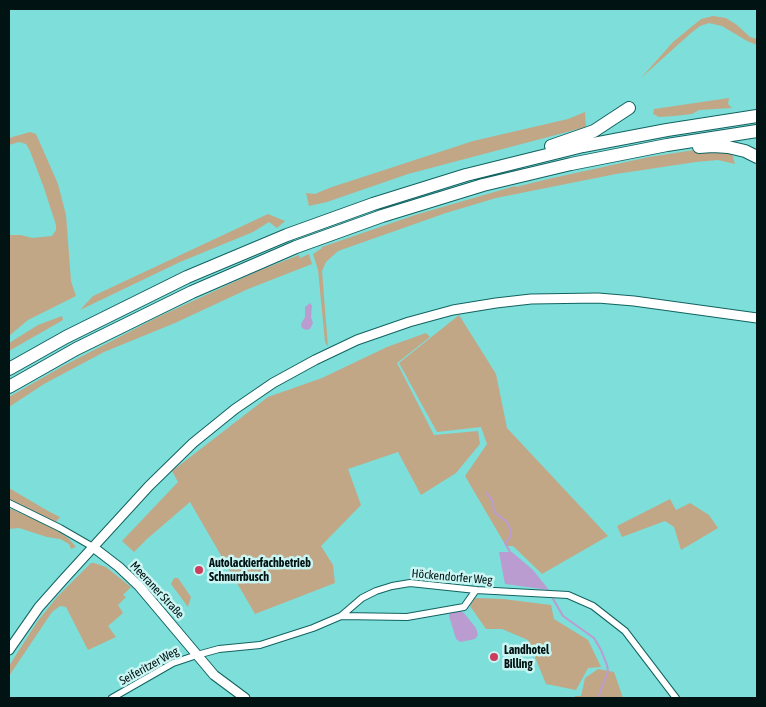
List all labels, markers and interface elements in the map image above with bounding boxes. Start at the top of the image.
place label: Autolackierfachbetrieb Schnurrbusch [209,556,311,584]
street label: Meeraner Straße [127,559,187,621]
marker: Autolackierfachbetrieb Schnurrbusch [193,564,205,576]
street label: Höckendorfer Weg [411,566,493,588]
place label: Landhotel Billing [504,643,549,671]
street label: Seiferitzer Weg [117,644,181,688]
marker: Landhotel Billing [488,651,500,663]

